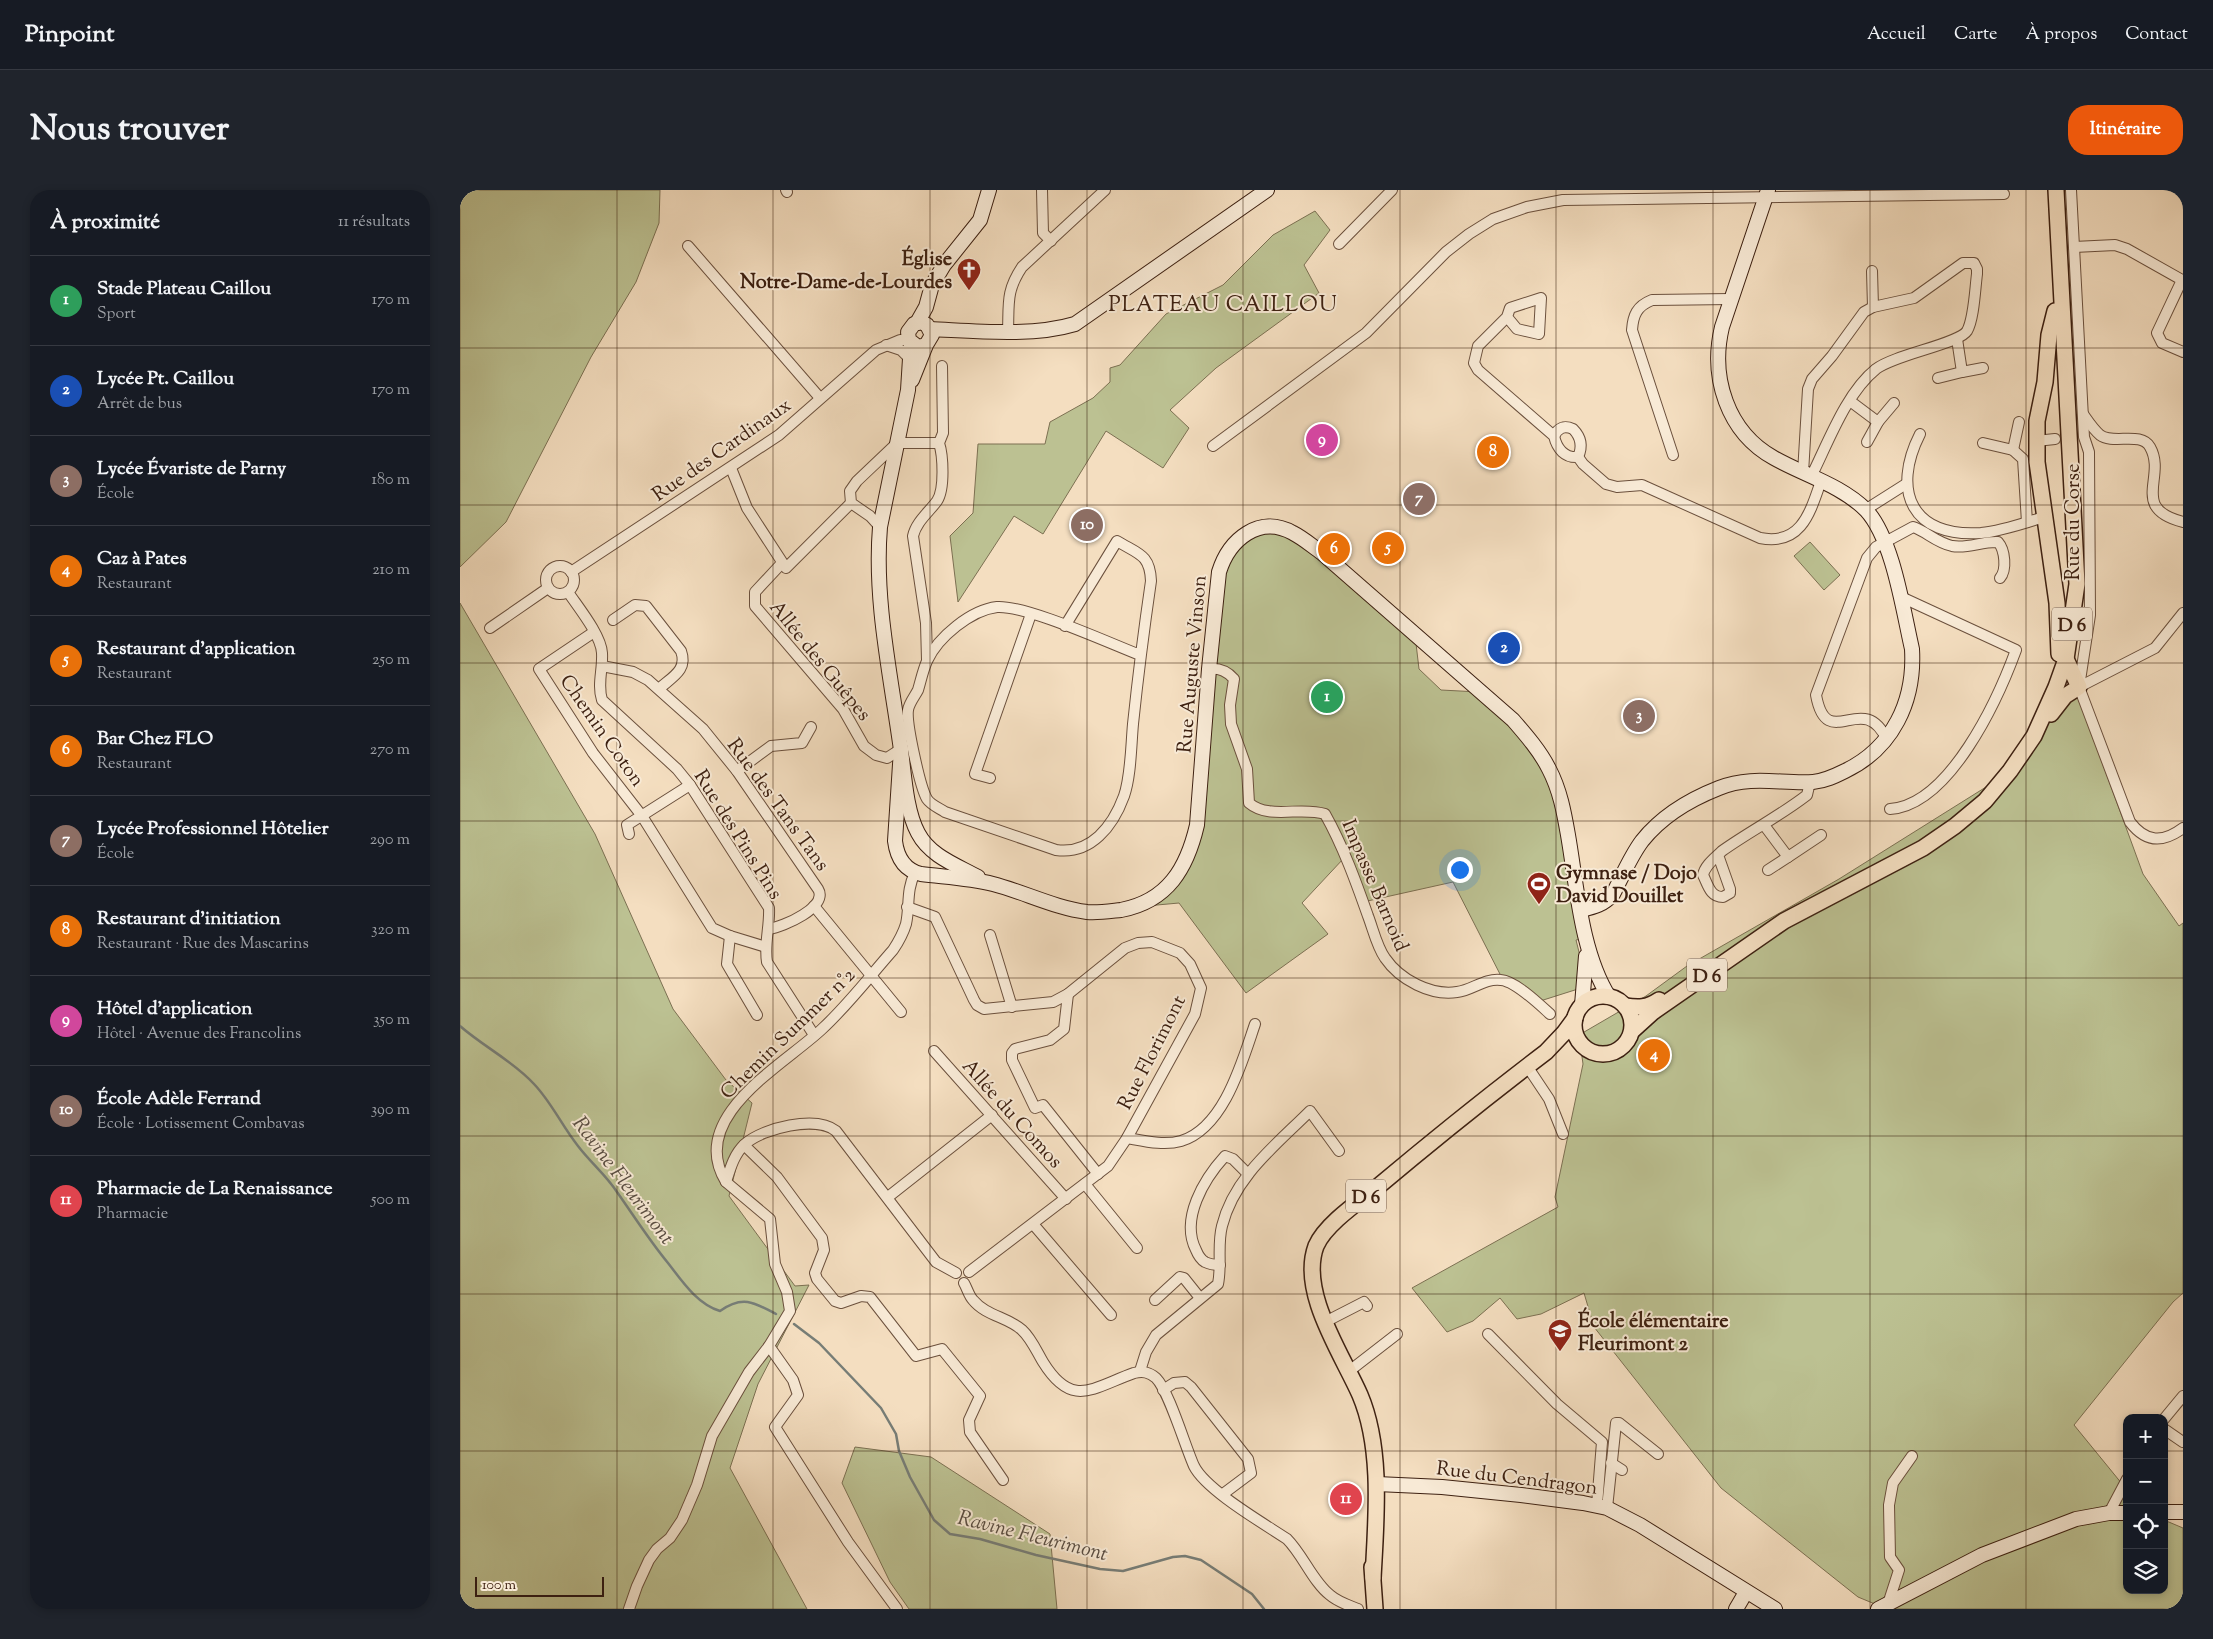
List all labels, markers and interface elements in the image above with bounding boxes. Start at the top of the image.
text: Pinpoint [25,18,114,52]
text: Accueil [1867,22,1926,48]
text: Carte [1954,22,1998,48]
text: À propos [2026,22,2097,48]
text: Contact [2125,22,2188,48]
text: Nous trouver [30,105,229,156]
button: Itinéraire [2068,105,2183,155]
text: À proximité [50,208,160,238]
text: 11 résultats [338,211,410,234]
place label: Église Notre-Dame-de-Lourdes [740,245,952,298]
church icon: Église Notre-Dame-de-Lourdes [956,257,982,291]
text: Stade Plateau Caillou [97,276,271,303]
text: 1 [63,289,69,312]
text: 170 m [372,289,410,312]
district label: PLATEAU CAILLOU [1108,290,1338,322]
text: Sport [97,303,136,326]
text: Lycée Pt. Caillou [97,366,234,393]
text: 2 [62,379,70,402]
text: 170 m [372,379,410,402]
street label: Rue des Cardinaux [647,392,798,510]
text: Arrêt de bus [97,393,182,416]
pin: 9 [1306,421,1338,459]
pin: 8 [1477,433,1509,471]
text: Lycée Évariste de Parny [97,456,286,483]
street label: Rue du Corse [2060,464,2089,580]
text: 3 [63,469,69,492]
text: 180 m [371,469,410,492]
pin: 7 [1403,480,1435,518]
text: École [97,483,134,506]
pin: 10 [1071,506,1103,544]
pin: 5 [1372,529,1404,567]
pin: 6 [1318,530,1350,568]
text: Caz à Pates [97,546,187,573]
text: 4 [62,559,70,582]
text: 210 m [372,559,410,582]
text: Restaurant [97,573,172,596]
street label: Rue Auguste Vinson [1171,574,1216,754]
street label: Allée des Guêpes [761,595,877,728]
road number: D 6 [2052,608,2092,640]
pin: 2 [1488,629,1520,667]
text: Restaurant d'application [97,636,295,663]
text: 5 [63,649,69,672]
text: 250 m [372,649,410,672]
text: Restaurant [97,663,172,686]
street label: Chemin Coton [551,669,651,794]
pin: 1 [1311,678,1343,716]
pin: 3 [1623,697,1655,735]
text: Bar Chez FLO [97,726,213,753]
street label: Rue des Tans Tans [719,733,835,878]
text: 6 [62,739,70,762]
text: 270 m [370,739,410,762]
text: Restaurant [97,753,172,776]
street label: Rue des Pins Pins [685,765,789,906]
street label: Impasse Barnoid [1333,815,1415,957]
text: Lycée Professionnel Hôtelier [97,816,329,843]
text: 7 [62,829,70,852]
text: 290 m [370,829,410,852]
text: École [97,843,134,866]
your location [1447,857,1473,883]
place label: Gymnase / Dojo David Douillet [1556,860,1697,912]
sports icon: Gymnase / Dojo David Douillet [1526,871,1552,905]
text: Restaurant d'initiation [97,906,281,933]
text: 8 [62,919,70,942]
text: 320 m [371,919,410,942]
text: Restaurant · Rue des Mascarins [97,933,309,956]
road number: D 6 [1687,958,1727,992]
street label: Chemin Summer n°2 [715,962,863,1107]
street label: Rue Florimont [1112,991,1195,1115]
text: Hôtel d'application [97,996,252,1023]
text: 9 [62,1009,70,1032]
text: 350 m [373,1009,410,1032]
text: Hôtel · Avenue des Francolins [97,1023,301,1046]
pin: 4 [1638,1036,1670,1074]
street label: Allée du Comos [954,1053,1068,1176]
text: École Adèle Ferrand [97,1086,261,1113]
text: 10 [59,1099,73,1122]
text: 390 m [371,1099,410,1122]
water label: Ravine Fleurimont [564,1111,681,1252]
text: École · Lotissement Combavas [97,1113,304,1136]
text: Pharmacie de La Renaissance [97,1176,333,1203]
road number: D 6 [1346,1179,1386,1212]
text: 11 [61,1189,71,1212]
text: 500 m [371,1189,410,1212]
text: Pharmacie [97,1203,168,1226]
place label: École élémentaire Fleurimont 2 [1578,1307,1729,1360]
school or university icon: École élémentaire Fleurimont 2 [1547,1318,1573,1352]
map controls [2123,1414,2168,1594]
button: + [2123,1414,2168,1459]
street label: Rue du Cendragon [1434,1455,1599,1504]
button: − [2123,1459,2168,1504]
pin: 11 [1330,1480,1362,1518]
water label: Ravine Fleurimont [954,1504,1111,1570]
button: locate [2123,1504,2168,1549]
button: layers [2123,1549,2168,1594]
scale bar [475,1574,604,1597]
text: 100 m [482,1576,516,1596]

